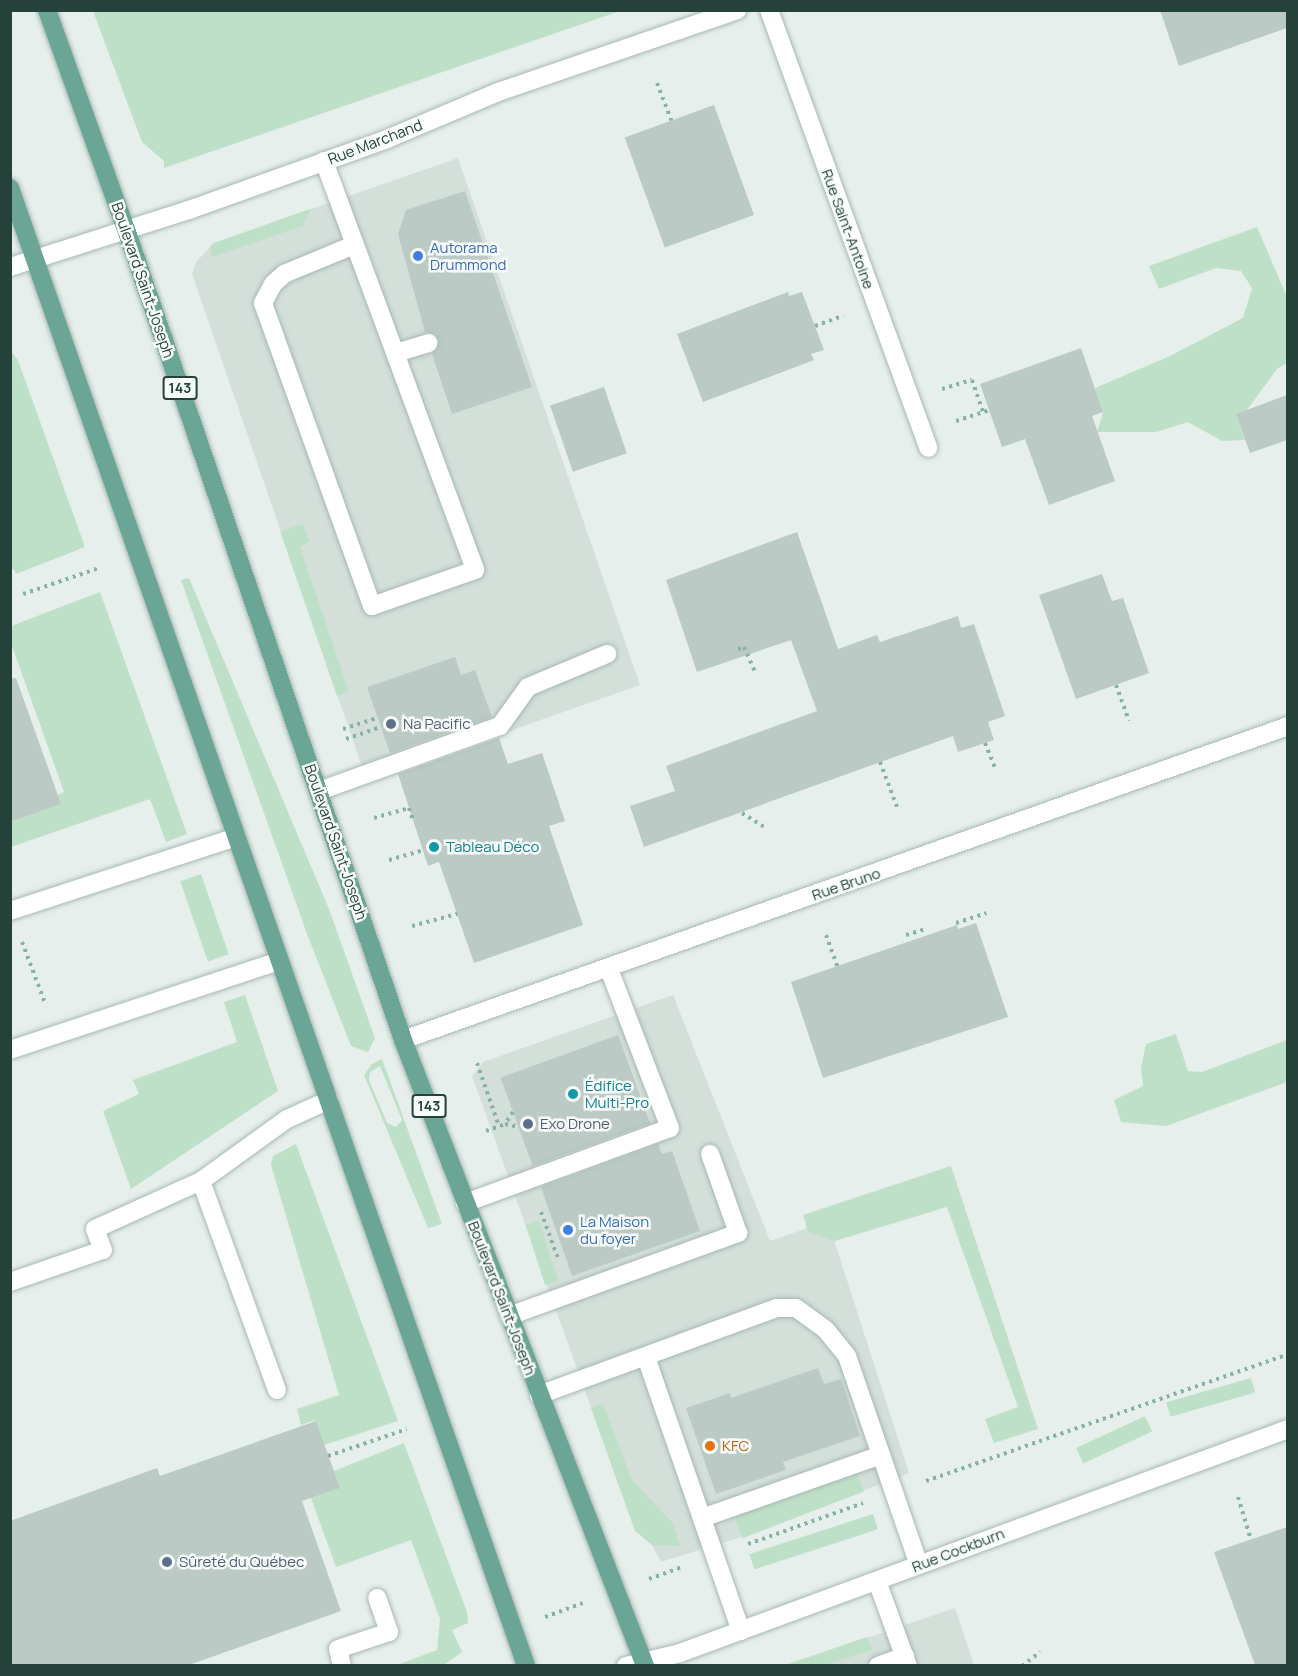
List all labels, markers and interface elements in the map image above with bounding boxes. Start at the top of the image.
street label: Rue Marchand [325,116,425,168]
street label: Rue Saint-Antoine [818,167,878,291]
street label: Boulevard Saint-Joseph [108,200,178,360]
place label: Autorama Drummond [430,238,506,273]
marker: Autorama Drummond [411,249,425,263]
road number: 143 [162,377,198,399]
place label: Na Pacific [403,715,471,733]
marker: Na Pacific [384,717,398,731]
street label: Boulevard Saint-Joseph [301,762,371,922]
place label: Tableau Déco [446,838,539,856]
marker: Tableau Déco [427,840,441,854]
street label: Rue Bruno [809,864,883,904]
place label: Édifice Multi-Pro [585,1076,649,1111]
marker: Édifice Multi-Pro [566,1087,580,1101]
road number: 143 [411,1095,447,1117]
place label: Exo Drone [540,1115,610,1133]
marker: Exo Drone [521,1117,535,1131]
place label: La Maison du foyer [580,1212,649,1247]
street label: Boulevard Saint-Joseph [464,1219,540,1377]
marker: La Maison du foyer [561,1223,575,1237]
place label: KFC [722,1437,749,1455]
marker: KFC [703,1439,717,1453]
street label: Rue Cockburn [909,1524,1007,1576]
place label: Sûreté du Québec [179,1553,304,1571]
marker: Sûreté du Québec [160,1555,174,1569]

